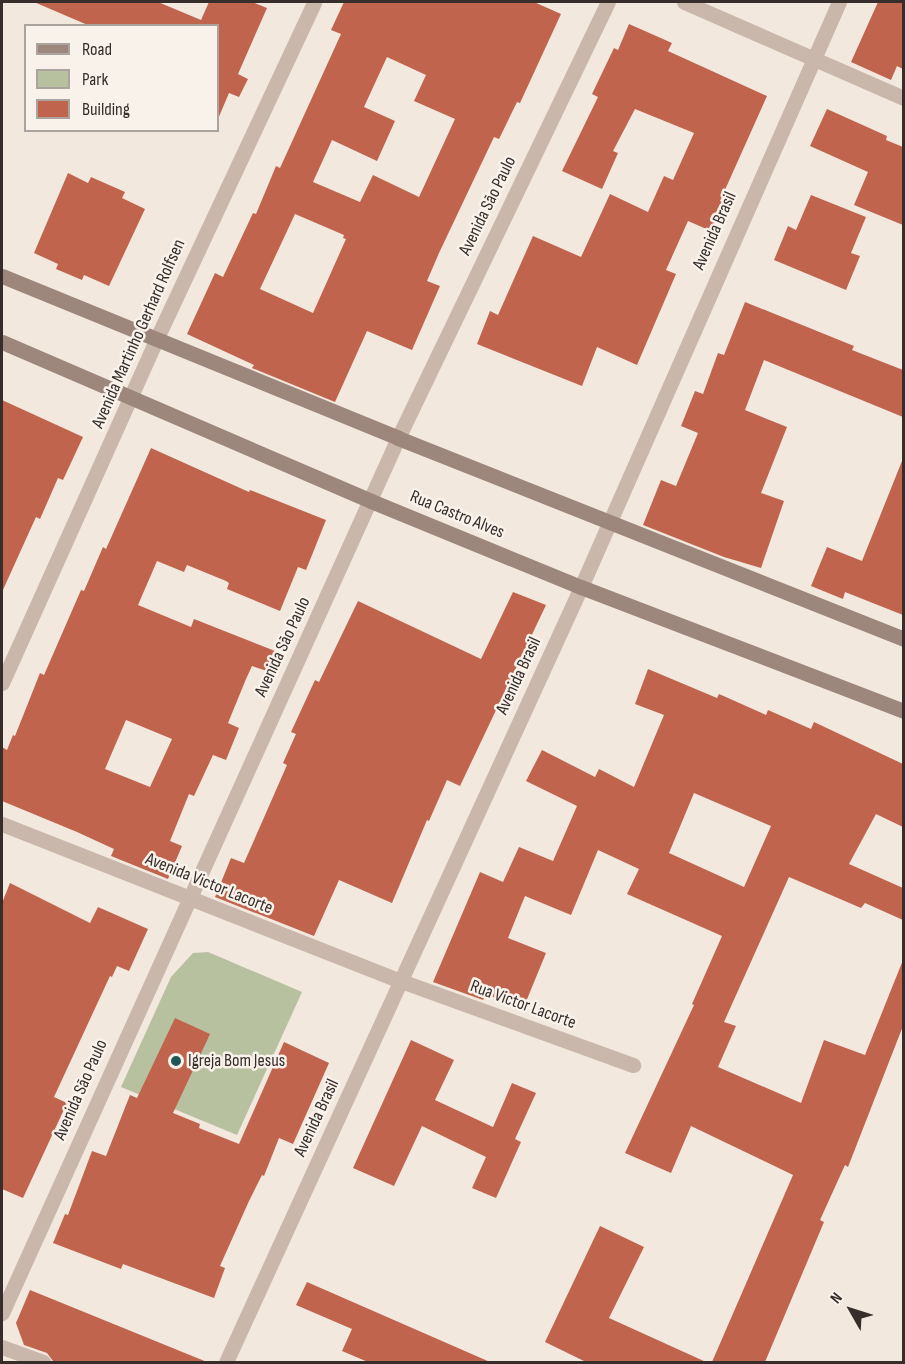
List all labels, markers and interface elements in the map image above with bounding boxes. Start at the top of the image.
legend [24,24,219,132]
text: Road [82,39,112,60]
text: Park [82,69,108,90]
text: Building [82,99,130,120]
street label: Avenida São Paulo [455,153,521,259]
street label: Avenida Brasil [688,189,742,273]
street label: Avenida Martinho Gerhard Rolfsen [88,236,190,432]
street label: Rua Castro Alves [407,486,507,544]
street label: Avenida São Paulo [250,594,316,700]
street label: Avenida Brasil [492,634,546,718]
street label: Avenida Victor Lacorte [142,849,276,919]
street label: Rua Victor Lacorte [467,976,579,1034]
street label: Avenida São Paulo [49,1037,113,1143]
place label: Igreja Bom Jesus [188,1050,285,1072]
marker: Igreja Bom Jesus [169,1054,183,1068]
street label: Avenida Brasil [290,1076,344,1160]
north arrow [821,1280,881,1340]
text: N [827,1289,847,1308]

